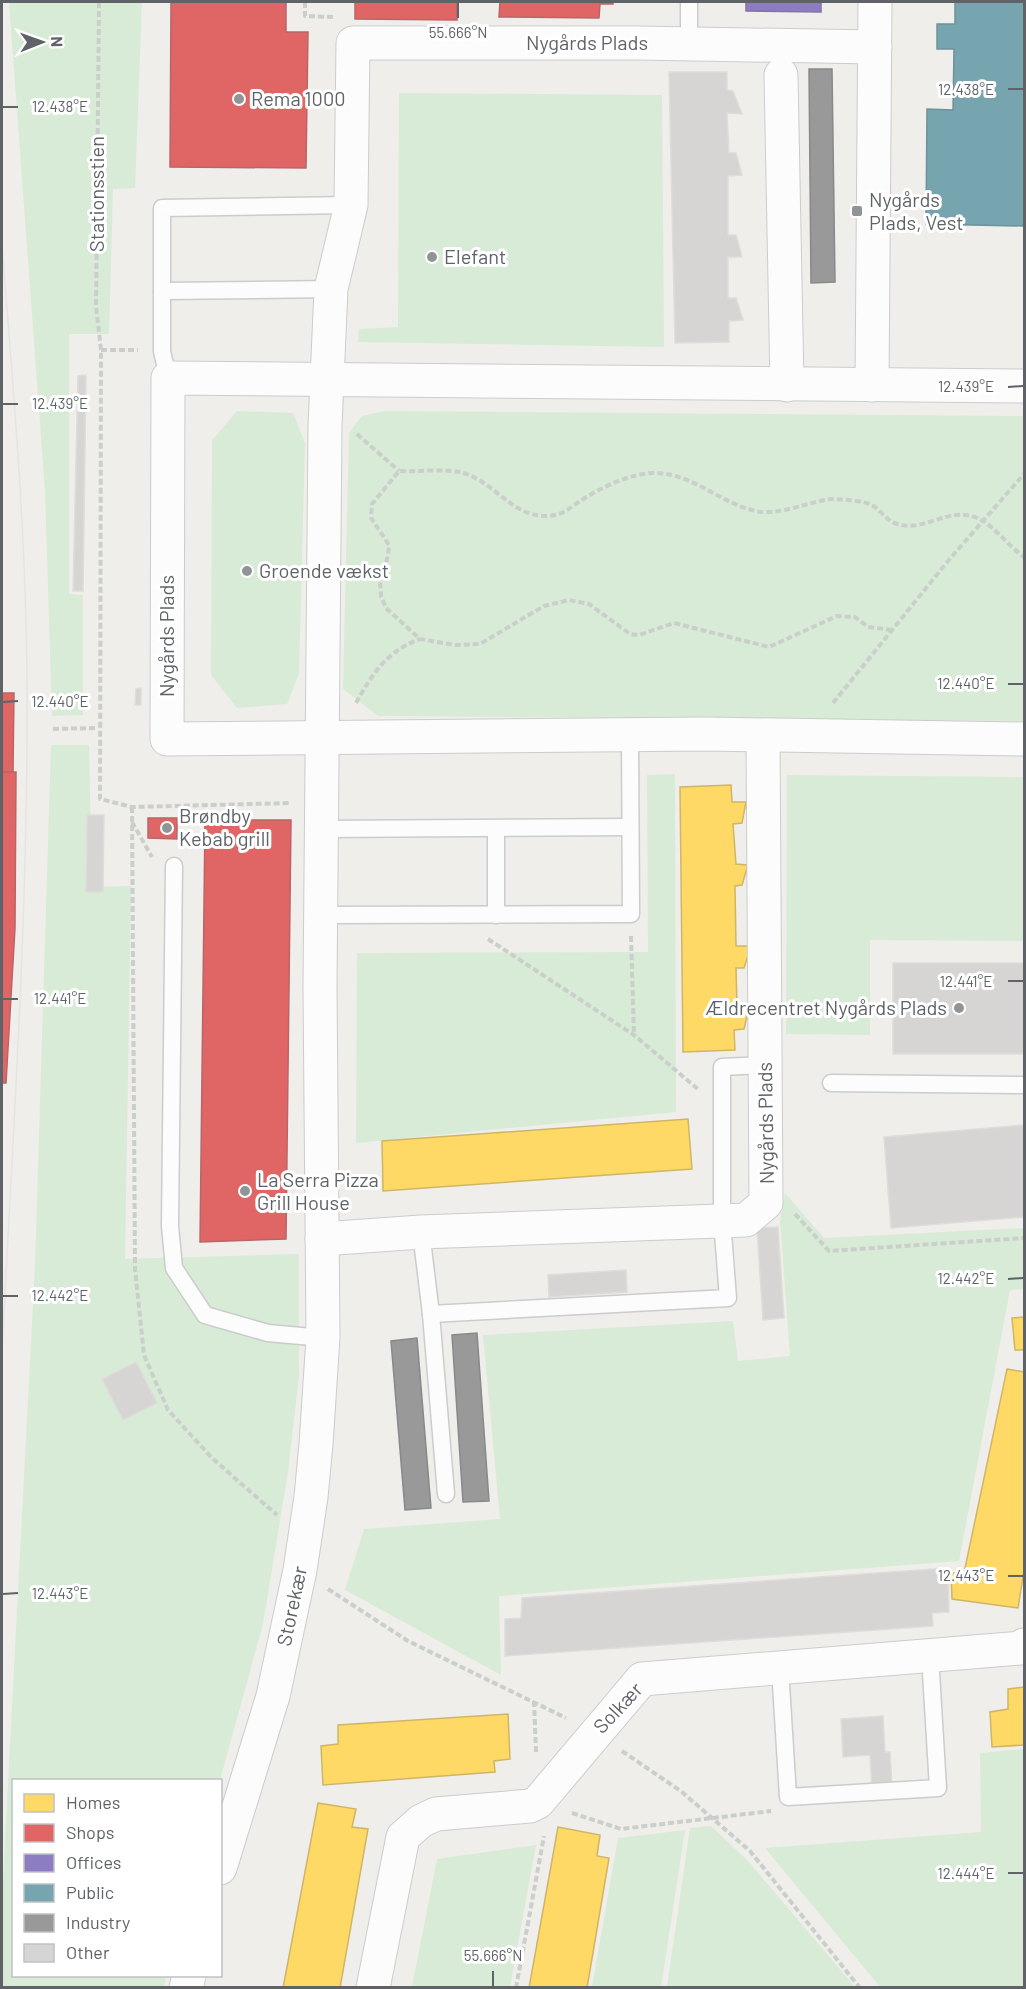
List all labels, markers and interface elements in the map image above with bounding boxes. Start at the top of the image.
north arrow [12,12,72,72]
text: 55.666°N [429,23,487,41]
street label: Nygårds Plads [526,30,648,54]
text: N [48,36,67,47]
text: 12.438°E [938,80,994,98]
place label: Rema 1000 [251,86,346,110]
marker: Rema 1000 [232,92,246,106]
text: 12.438°E [32,97,88,115]
street label: Stationsstien [84,136,108,252]
place label: Nygårds Plads, Vest [869,187,964,234]
marker: Nygårds Plads, Vest [850,204,864,218]
place label: Elefant [444,244,506,268]
marker: Elefant [425,250,439,264]
text: 12.439°E [938,377,994,395]
text: 12.439°E [32,394,88,412]
place label: Groende vækst [259,558,389,582]
marker: Groende vækst [240,564,254,578]
street label: Nygårds Plads [154,575,178,697]
text: 12.440°E [937,674,995,692]
text: 12.440°E [31,692,89,710]
place label: Brøndby Kebab grill [179,803,270,850]
marker: Brøndby Kebab grill [160,821,174,835]
text: 12.441°E [940,972,992,990]
text: 12.441°E [34,989,86,1007]
place label: Ældrecentret Nygårds Plads [705,995,947,1019]
marker: Ældrecentret Nygårds Plads [952,1001,966,1015]
street label: Nygårds Plads [752,1062,778,1184]
place label: La Serra Pizza Grill House [257,1167,379,1214]
marker: La Serra Pizza Grill House [238,1184,252,1198]
text: 12.442°E [938,1269,994,1287]
text: 12.442°E [32,1286,88,1304]
street label: Storekær [271,1564,311,1648]
text: 12.443°E [938,1566,994,1584]
text: 12.443°E [32,1584,88,1602]
street label: Solkær [588,1677,647,1738]
legend [12,1779,222,1977]
text: Homes [66,1791,120,1813]
text: Shops [66,1821,115,1843]
text: Offices [66,1851,122,1873]
text: 12.444°E [937,1864,995,1882]
text: Public [66,1881,114,1903]
text: Industry [66,1911,130,1933]
text: Other [66,1941,110,1963]
text: 55.666°N [464,1946,522,1964]

